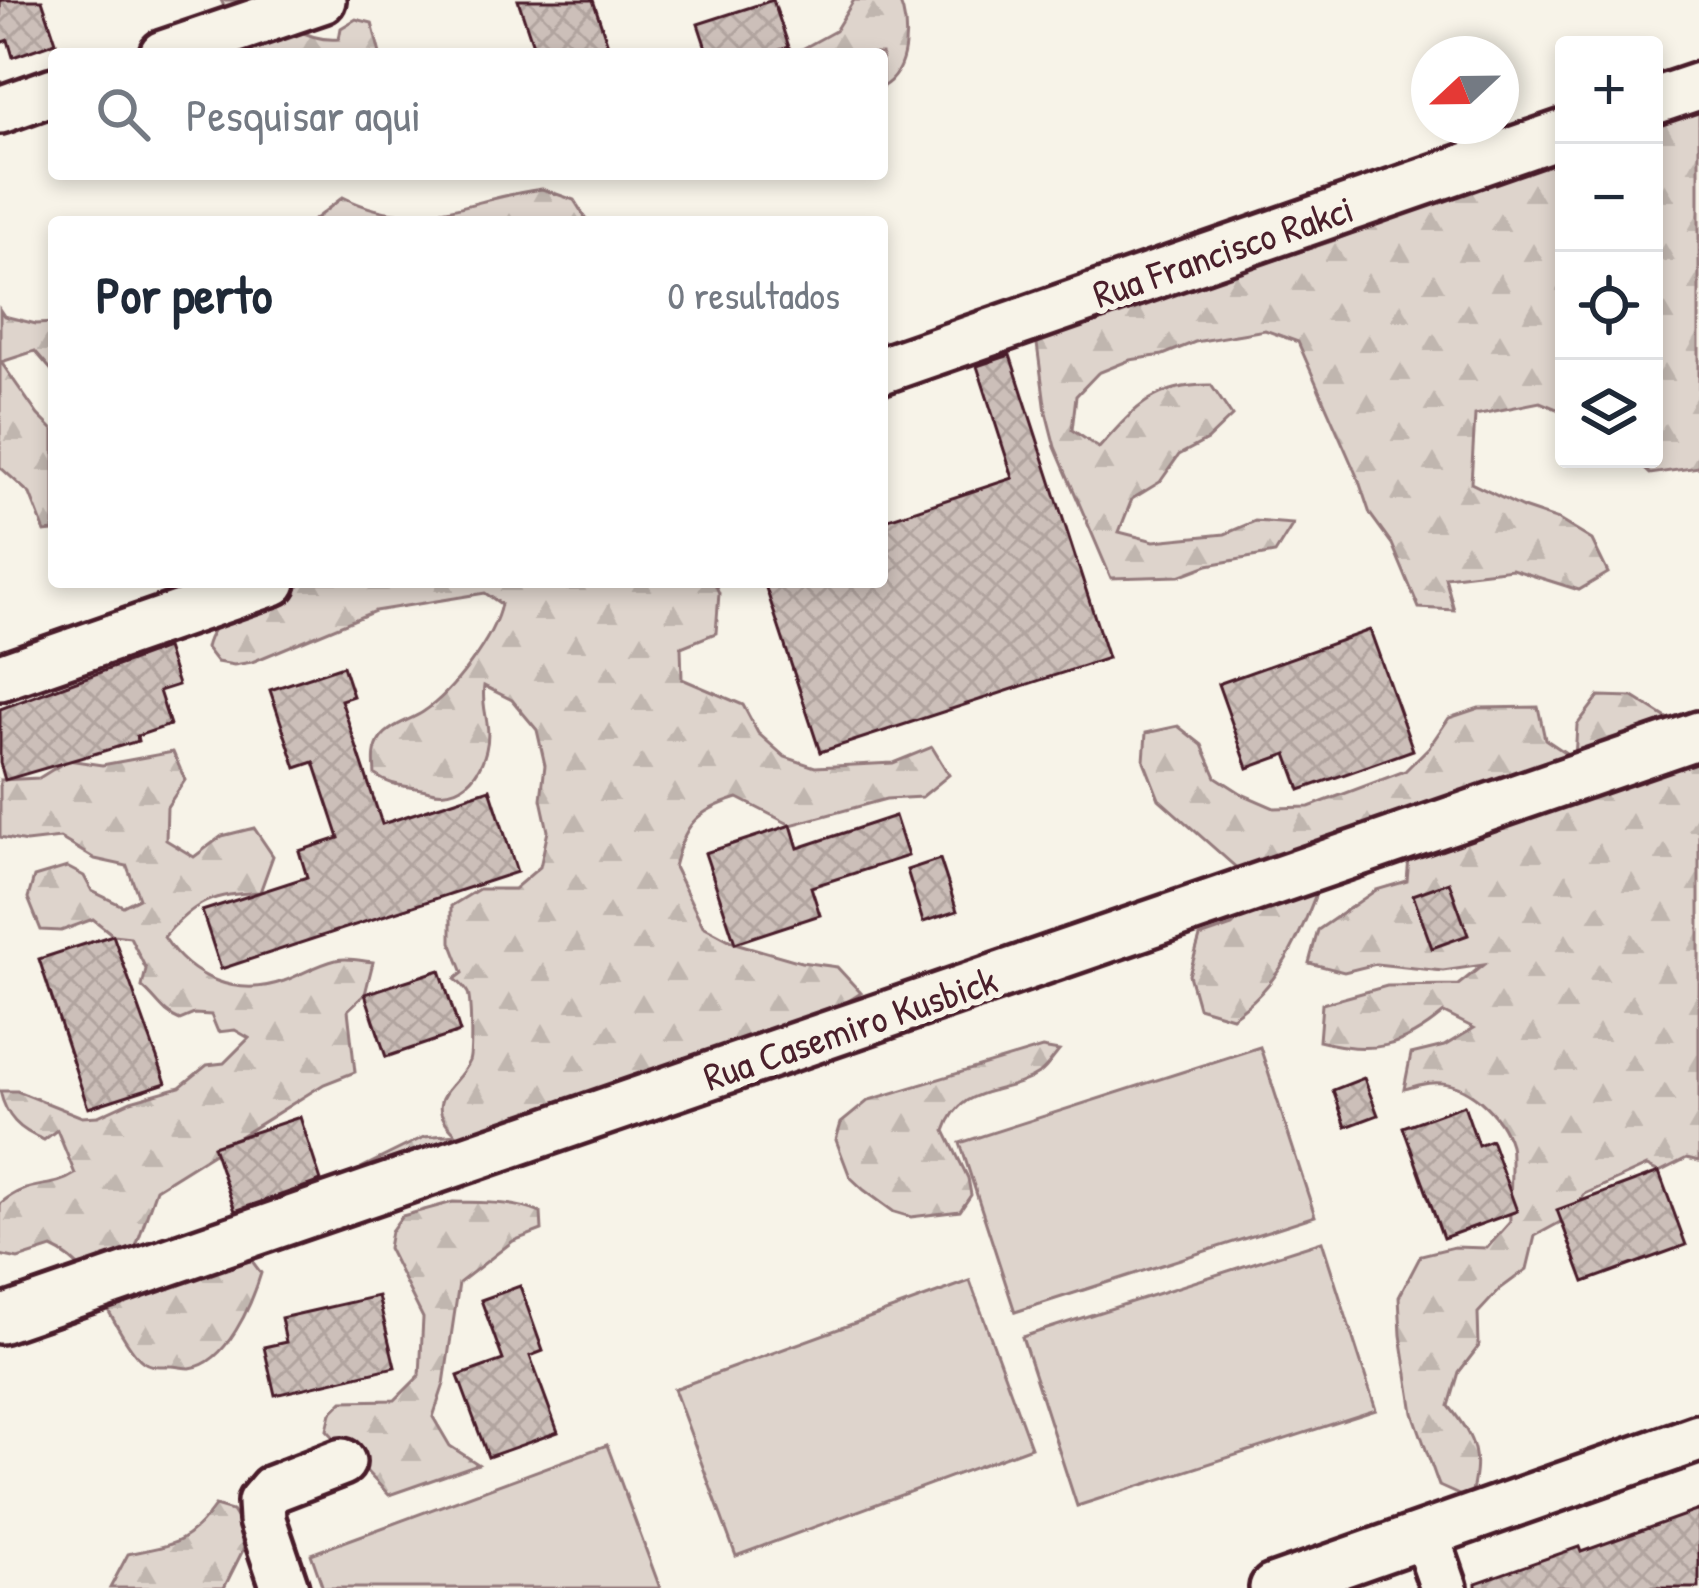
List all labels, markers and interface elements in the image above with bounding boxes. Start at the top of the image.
north arrow [1411,36,1519,144]
map controls [1555,36,1663,468]
button: + [1555,36,1663,144]
search box [48,48,888,180]
icon: search [90,81,156,147]
text: Pesquisar aqui [186,84,421,145]
button: − [1555,144,1663,252]
street label: Rua Francisco Rakci [1086,181,1360,320]
button: locate [1555,252,1663,360]
text: Por perto [96,260,272,329]
text: 0 resultados [667,268,840,321]
button: layers [1555,360,1663,468]
street label: Rua Casemiro Kusbick [696,953,1004,1103]

